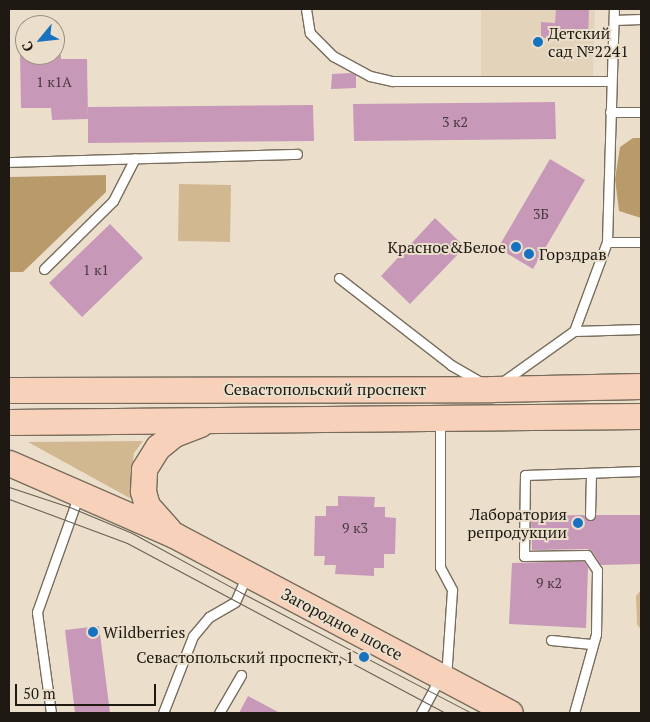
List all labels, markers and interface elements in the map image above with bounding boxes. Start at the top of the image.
north arrow [15,15,65,65]
place label: Детский сад №2241 [548,23,629,61]
marker: Детский сад №2241 [532,36,544,48]
text: С [17,38,38,55]
house number: 1 к1А [36,74,72,90]
house number: 3 к2 [442,114,468,130]
house number: 3Б [533,206,549,222]
place label: Красное&Белое [388,237,506,257]
marker: Красное&Белое [510,241,522,253]
place label: Горздрав [539,244,607,264]
marker: Горздрав [523,248,535,260]
house number: 1 к1 [83,262,109,278]
street label: Севастопольский проспект [224,379,426,399]
place label: Лаборатория репродукции [467,504,567,542]
marker: Лаборатория репродукции [571,516,585,530]
house number: 9 к3 [342,520,368,536]
house number: 9 к2 [536,575,562,591]
street label: Загородное шоссе [278,584,406,664]
place label: Wildberries [103,622,185,642]
marker: Wildberries [87,626,99,638]
place label: Севастопольский проспект, 1 [136,647,354,667]
marker: Севастопольский проспект, 1 [358,651,370,663]
scale bar [18,674,159,706]
text: 50 m [23,683,56,703]

